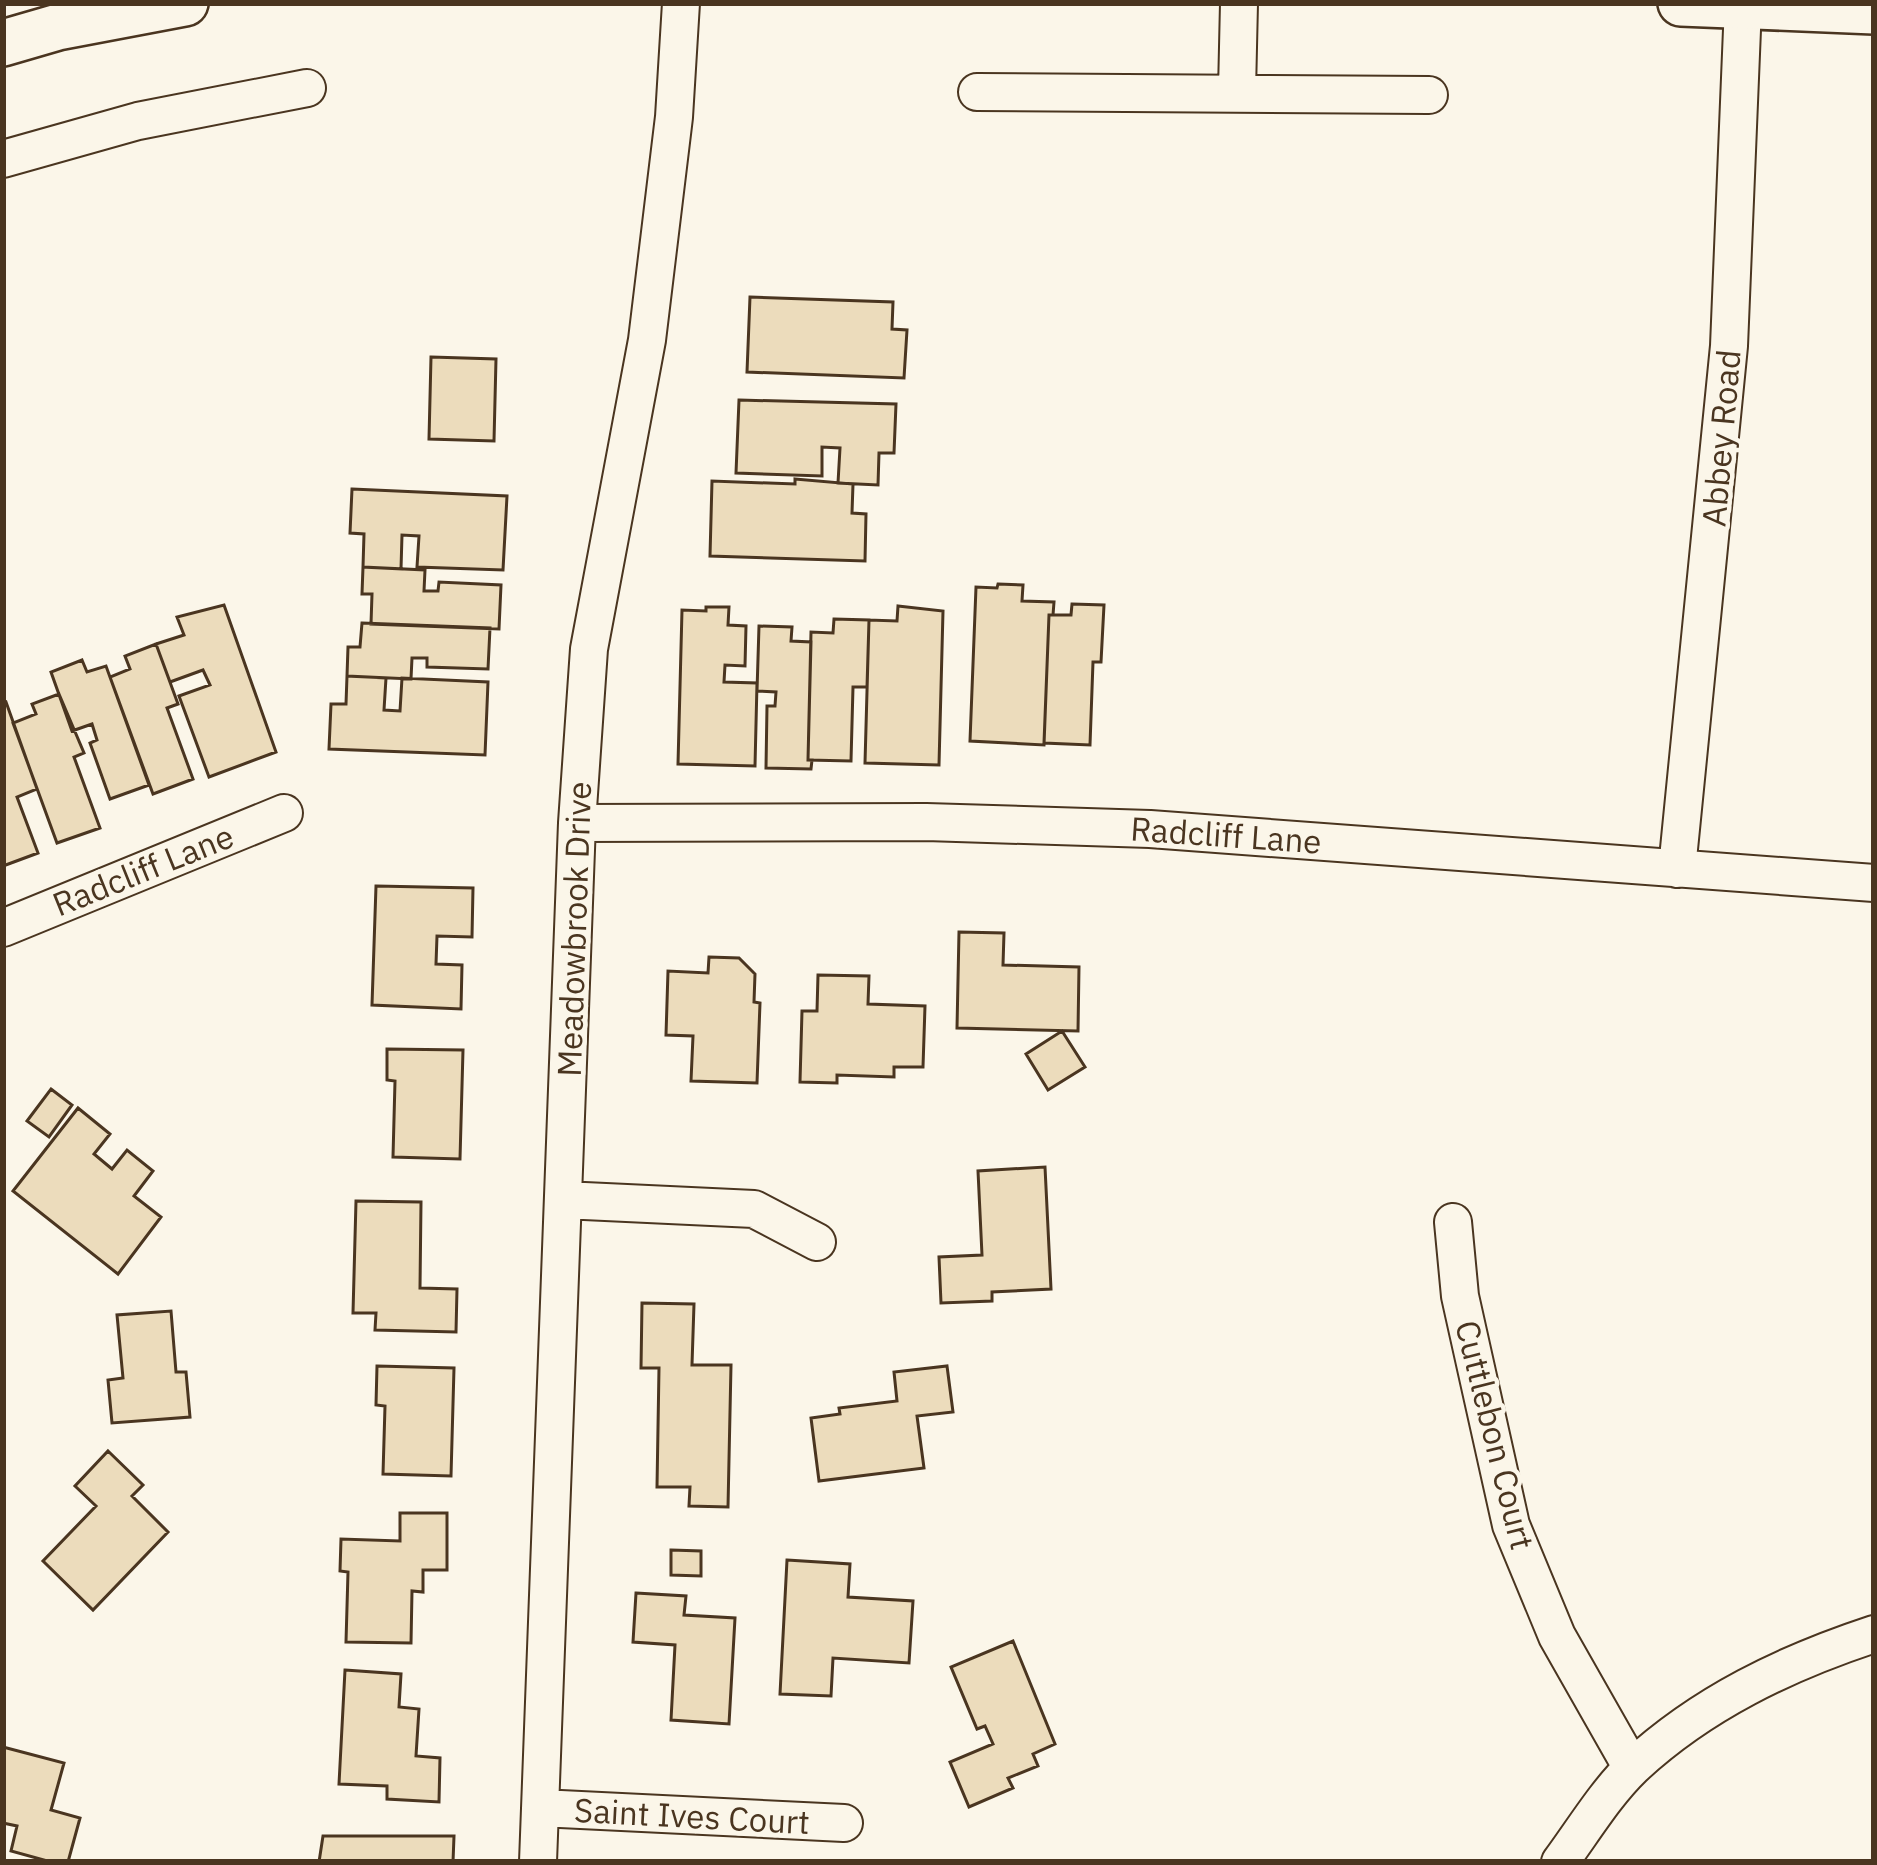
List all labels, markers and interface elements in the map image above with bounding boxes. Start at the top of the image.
street label: Abbey Road [1691,348,1750,528]
street label: Meadowbrook Drive [547,781,600,1077]
street label: Radcliff Lane [1129,806,1323,863]
street label: Radcliff Lane [46,814,240,925]
street label: Cuttlebon Court [1446,1316,1545,1554]
street label: Saint Ives Court [573,1788,811,1843]

